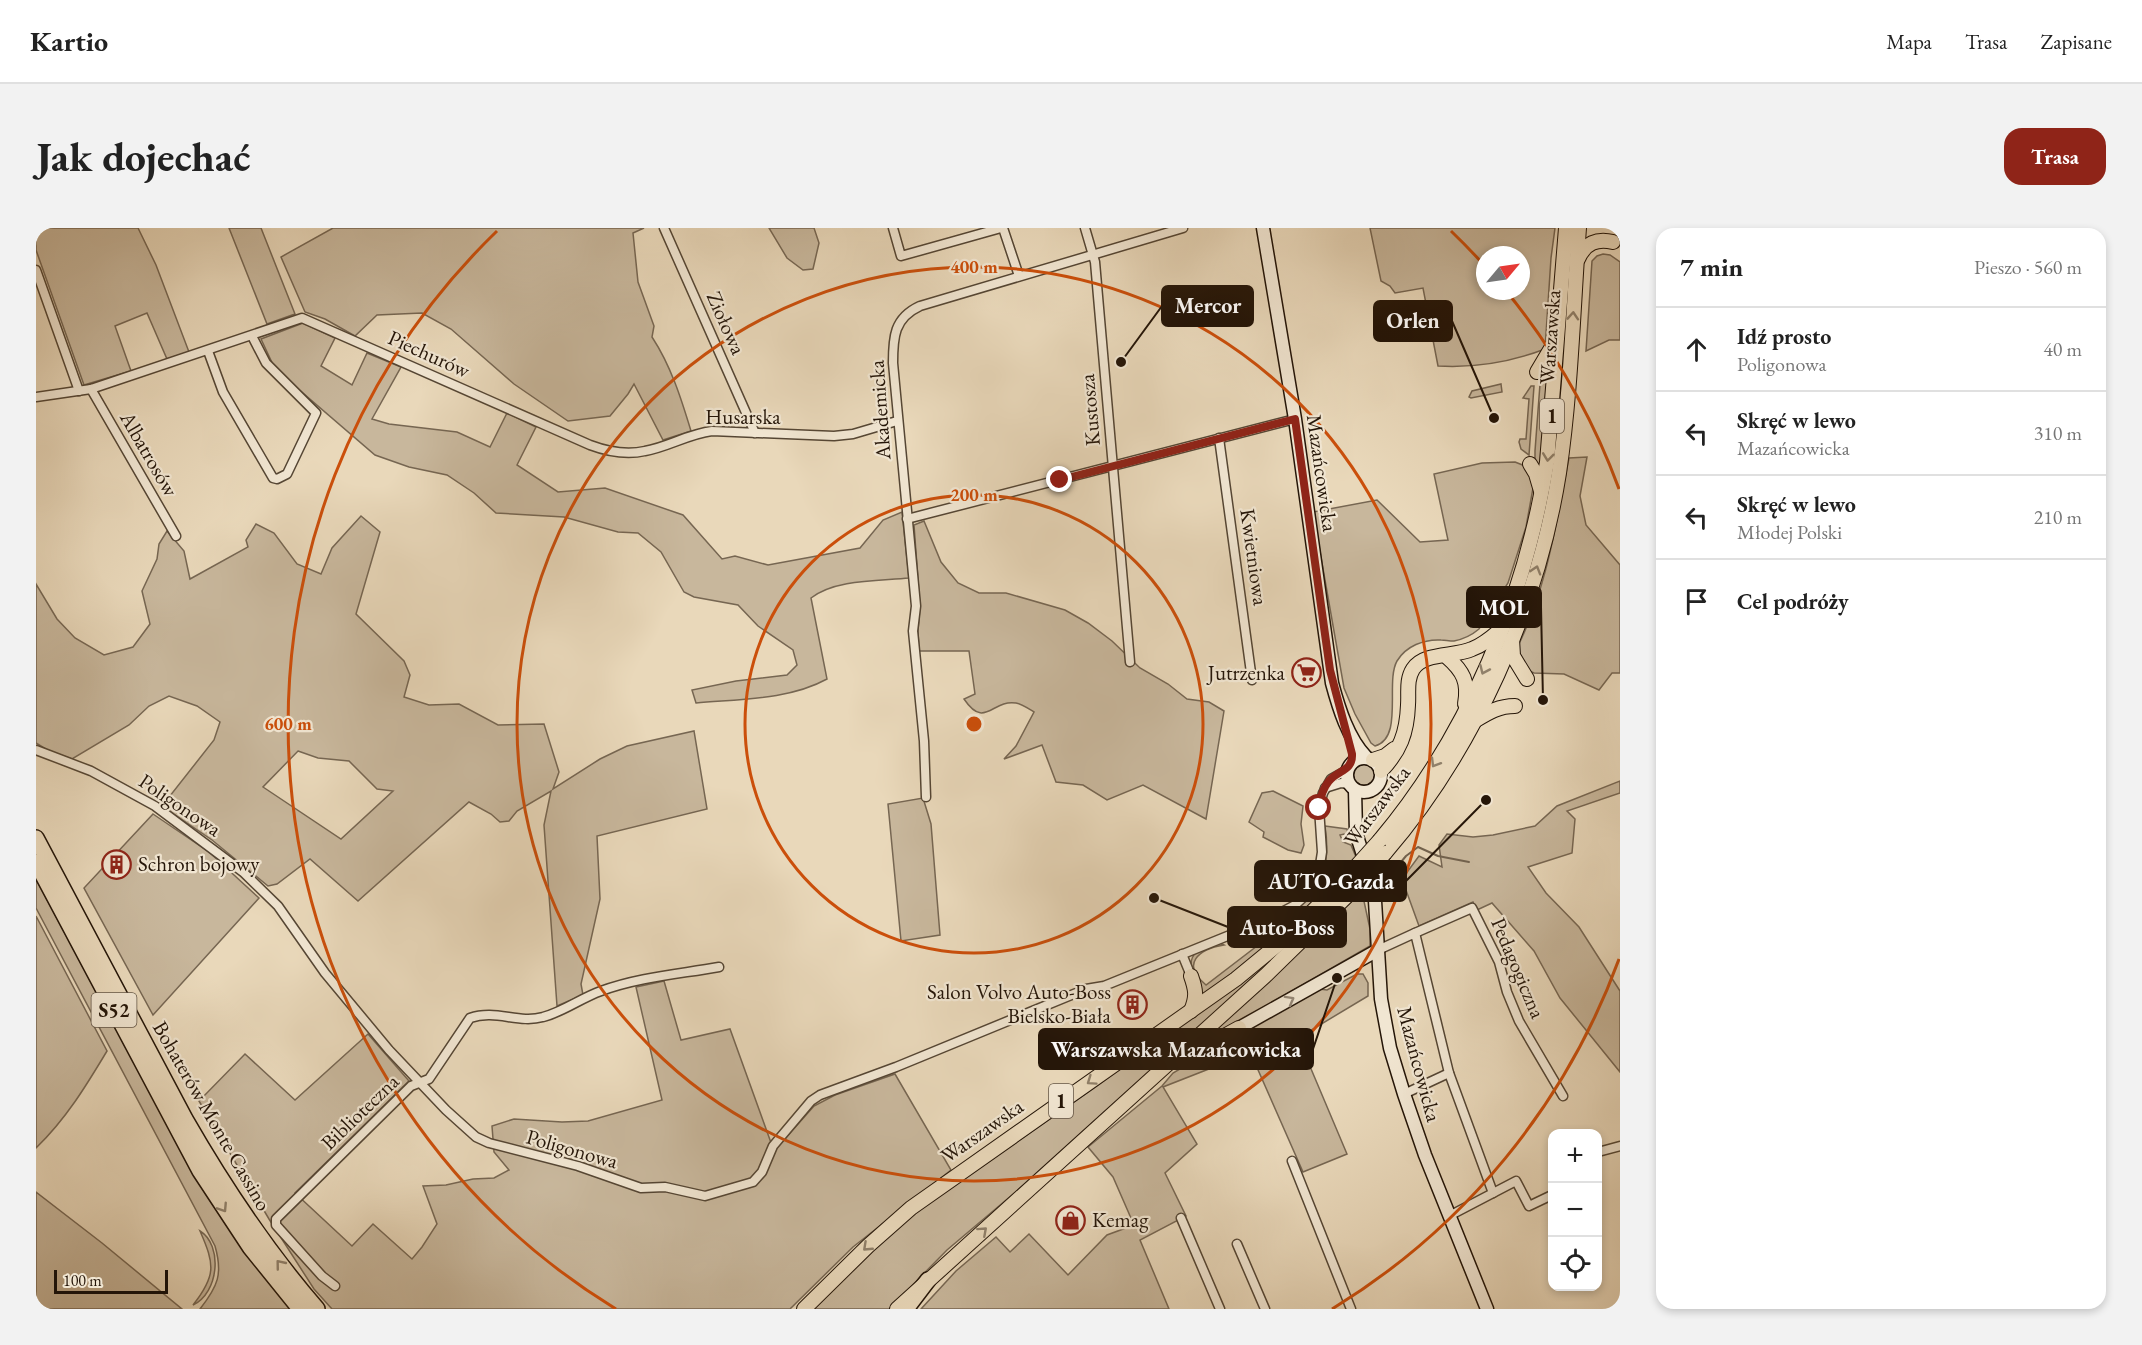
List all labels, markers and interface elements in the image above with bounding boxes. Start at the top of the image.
text: Kartio [30,23,108,59]
text: Mapa [1886,28,1932,55]
text: Trasa [1965,28,2007,55]
text: Zapisane [2040,28,2112,55]
button: Trasa [2004,128,2106,185]
text: Jak dojechać [36,129,250,184]
north arrow [1476,246,1530,300]
text: 7 min [1680,250,1743,284]
text: Pieszo · 560 m [1974,254,2082,280]
text: 400 m [950,255,998,278]
callout: Mercor [1162,286,1253,326]
street label: Ziołowa [701,287,753,359]
street label: Warszawska [1533,288,1566,385]
text: Mercor [1175,291,1242,320]
callout: Orlen [1374,301,1452,341]
text: Orlen [1386,306,1440,335]
one-way arrow [1566,311,1579,321]
text: Idź prosto [1737,322,1831,351]
street label: Piechurów [384,324,475,384]
icon: ahead [1680,333,1713,366]
text: 40 m [2043,336,2082,362]
text: Poligonowa [1737,351,1826,377]
street label: Akademicka [863,359,897,462]
street label: Kustosza [1073,372,1106,447]
road number: 1 [1540,399,1564,433]
street label: Husarska [705,403,781,430]
street label: Albatrosów [114,406,185,502]
text: Skręć w lewo [1737,406,1856,435]
street label: Mazańcowicka [1301,412,1344,534]
icon: left [1680,417,1713,450]
text: 310 m [2034,420,2082,446]
text: Mazańcowicka [1737,435,1850,461]
one-way arrow [1542,452,1554,461]
route end [1046,466,1072,492]
text: 200 m [950,483,998,506]
text: Skręć w lewo [1737,490,1856,519]
icon: left [1680,501,1713,534]
text: 210 m [2034,504,2082,530]
street label: Kwietniowa [1234,507,1275,608]
text: Młodej Polski [1737,519,1842,545]
one-way arrow [1529,565,1541,576]
icon: arrive [1680,585,1713,618]
callout: MOL [1467,587,1541,627]
text: Cel podróży [1737,587,1849,616]
text: MOL [1479,593,1529,622]
supermarket icon: Jutrzenka [1290,657,1322,689]
place label: Jutrzenka [1206,659,1286,686]
one-way arrow [1479,664,1491,675]
text: 600 m [264,712,312,735]
centre of rings [964,714,984,734]
one-way arrow [1430,757,1442,767]
street label: Warszawska [1337,759,1416,852]
street label: Poligonowa [134,767,227,842]
route start [1305,794,1331,820]
building icon: Schron bojowy [101,848,133,880]
place label: Schron bojowy [138,850,260,877]
callout: AUTO-Gazda [1255,861,1406,901]
text: AUTO-Gazda [1267,867,1395,896]
callout: Auto-Boss [1228,907,1346,947]
text: Auto-Boss [1239,913,1334,942]
street label: Pedagogiczna [1485,913,1552,1023]
place label: Salon Volvo Auto-Boss Bielsko-Biała [927,978,1112,1029]
building icon: Salon Volvo Auto-Boss Bielsko-Biała [1116,988,1148,1020]
road number: S52 [92,993,136,1027]
one-way arrow [1284,996,1294,1007]
street label: Mazańcowicka [1391,1003,1448,1125]
street label: Bohaterów Monte Cassino [147,1016,278,1215]
callout: Warszawska Mazańcowicka [1039,1029,1313,1069]
text: Warszawska Mazańcowicka [1051,1035,1302,1064]
street label: Biblioteczna [315,1067,405,1156]
one-way arrow [1087,1074,1098,1085]
road number: 1 [1049,1084,1073,1118]
street label: Warszawska [935,1092,1029,1169]
street label: Poligonowa [523,1123,622,1175]
map controls [1548,1129,1602,1291]
button: + [1548,1129,1602,1183]
button: − [1548,1183,1602,1237]
one-way arrow [215,1201,226,1212]
shop icon: Kemag [1055,1204,1087,1236]
place label: Kemag [1092,1206,1149,1233]
one-way arrow [976,1227,987,1238]
button: locate [1548,1237,1602,1291]
one-way arrow [863,1240,874,1251]
one-way arrow [276,1260,287,1271]
scale bar [54,1267,168,1294]
text: 100 m [63,1270,102,1291]

